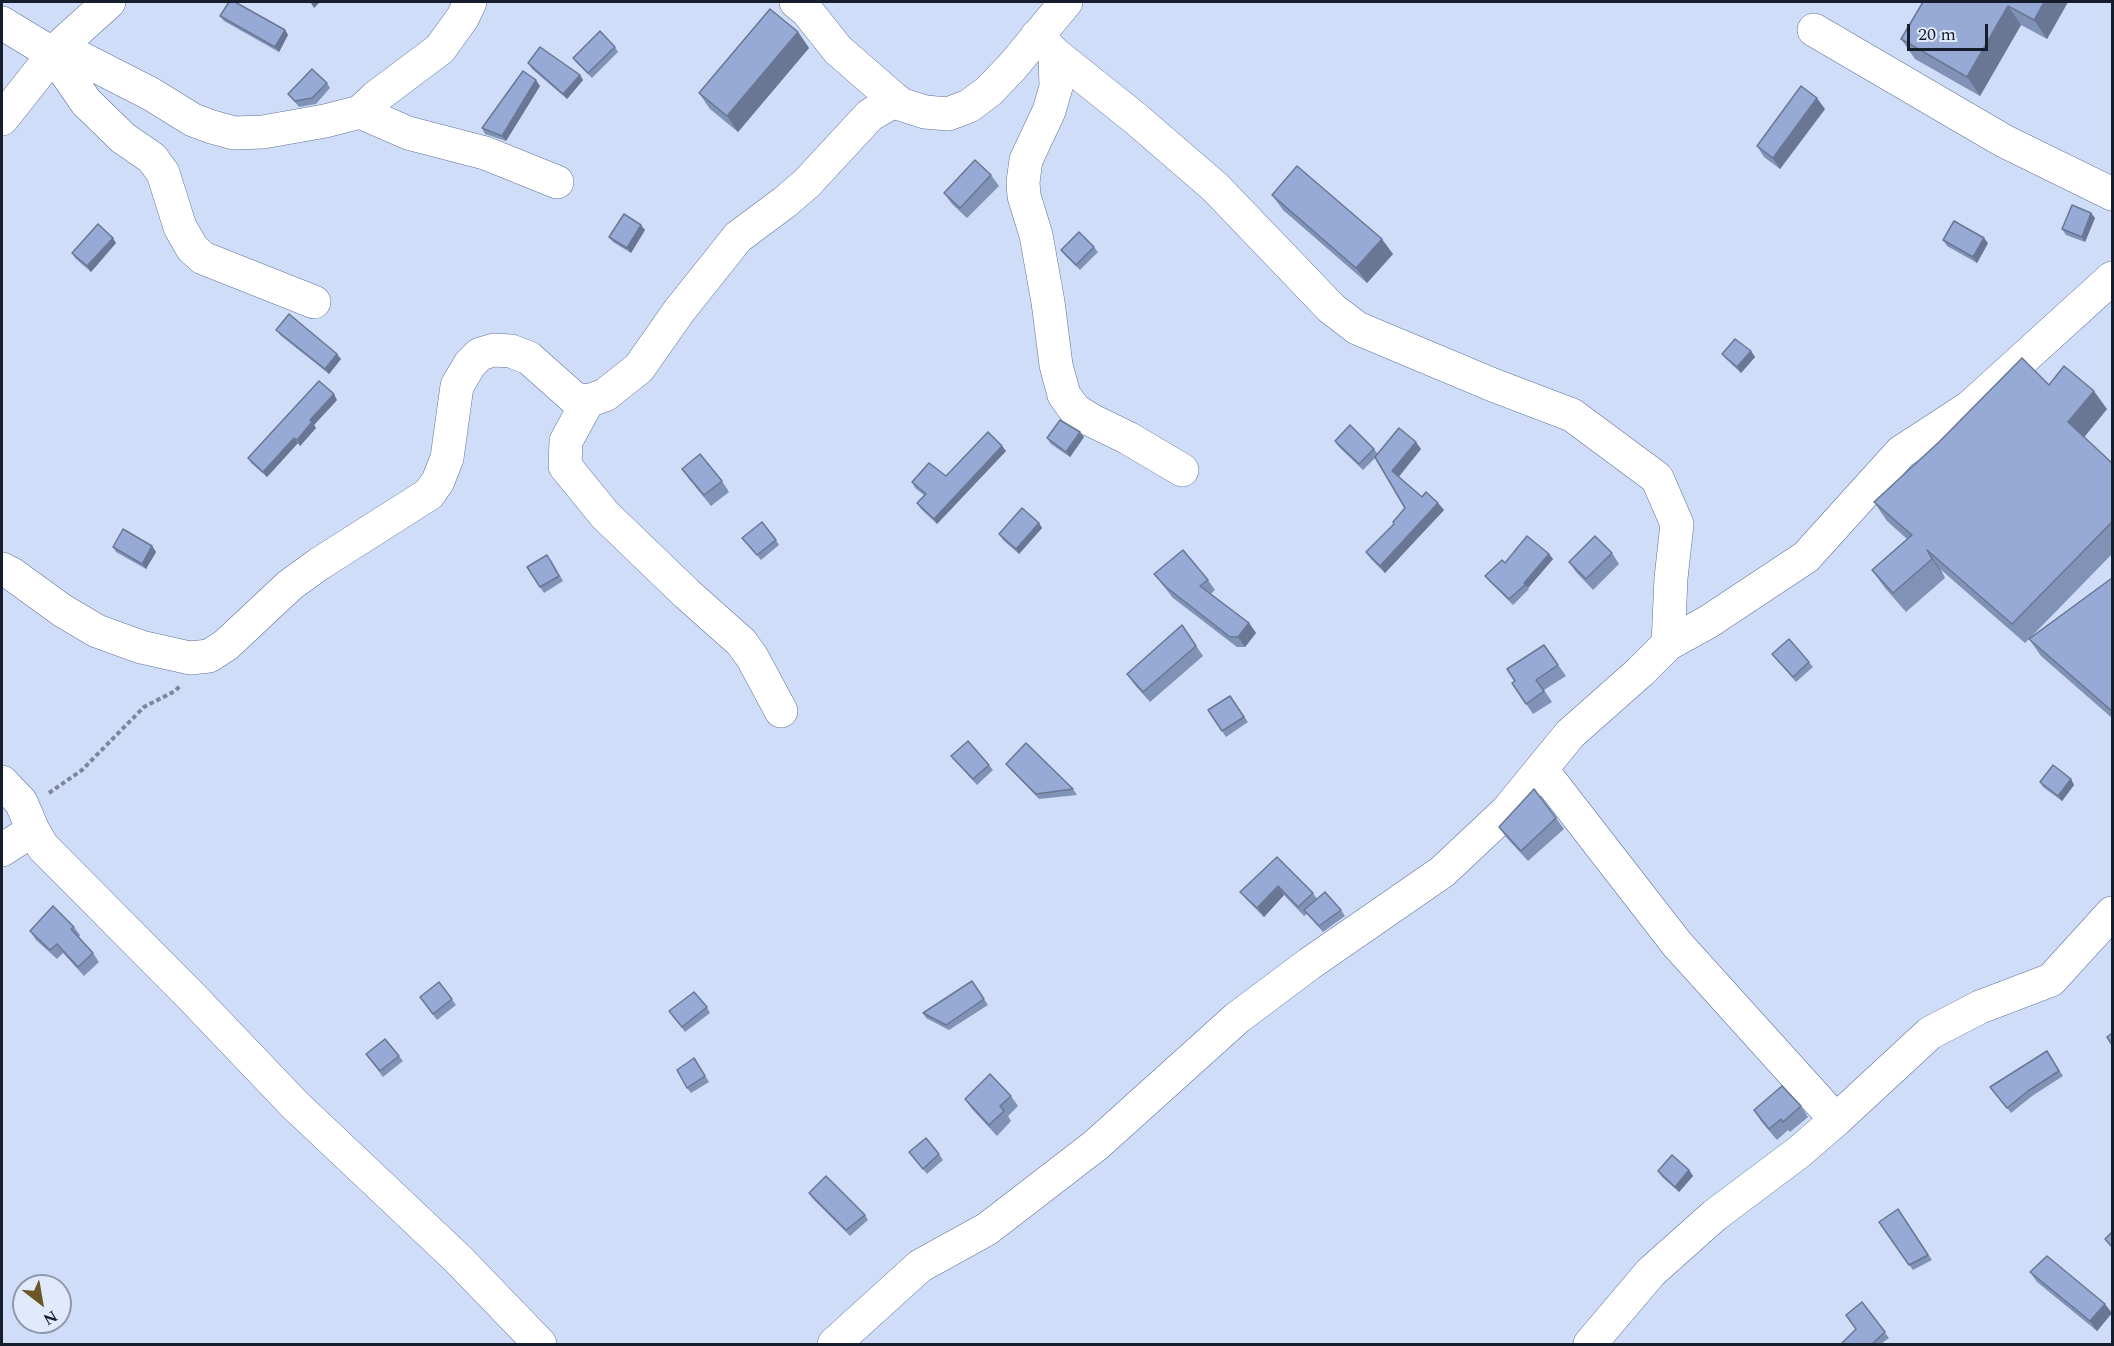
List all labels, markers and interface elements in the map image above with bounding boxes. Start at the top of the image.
scale bar [1910,12,1991,50]
text: 20 m [1918,21,1956,48]
north arrow [12,1274,72,1334]
text: N [38,1304,62,1331]

